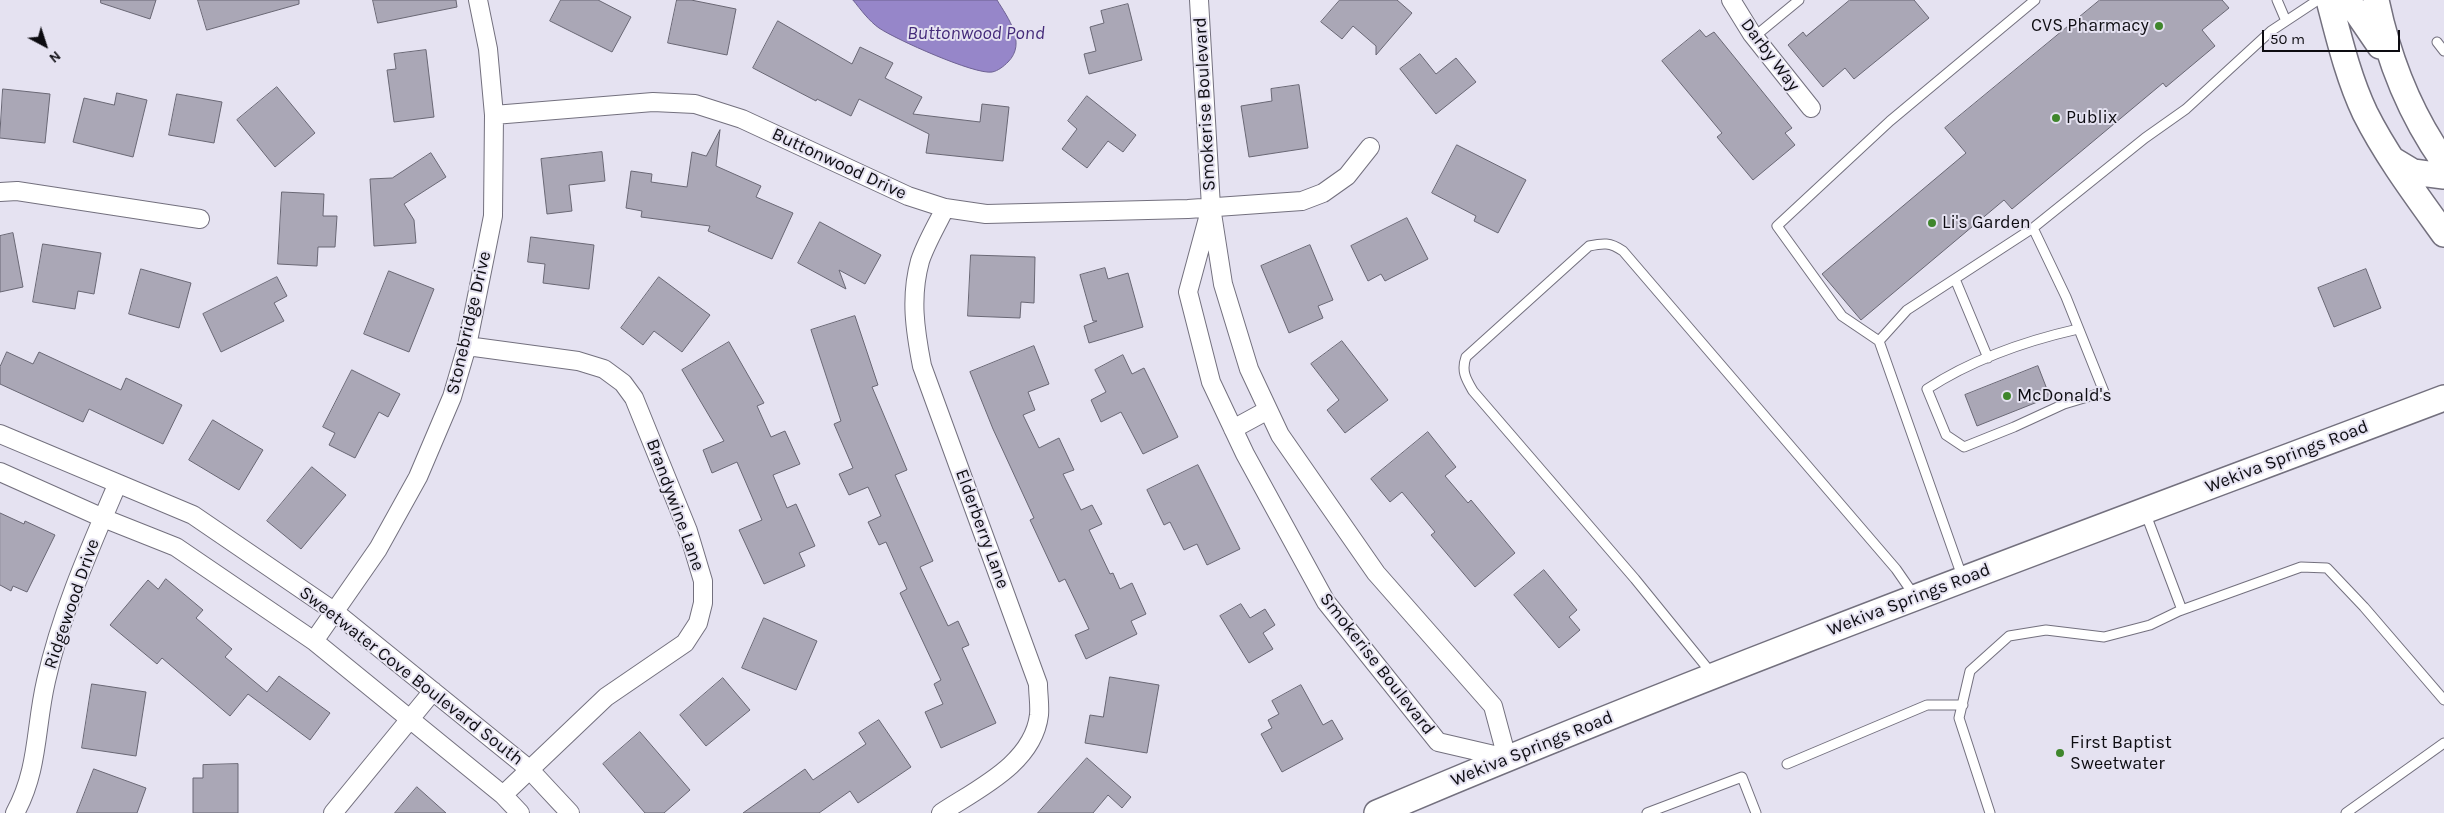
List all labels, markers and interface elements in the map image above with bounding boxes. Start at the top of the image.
street label: Darby Way [1736,14,1804,96]
place label: CVS Pharmacy [2031,15,2149,37]
street label: Smokerise Boulevard [1190,16,1220,192]
north arrow [20,20,70,70]
marker: CVS Pharmacy [2153,20,2165,32]
scale bar [2264,20,2402,52]
water label: Buttonwood Pond [907,23,1045,45]
text: 50 m [2270,30,2305,48]
text: N [46,47,64,67]
place label: Publix [2066,107,2117,129]
marker: Publix [2050,112,2062,124]
street label: Buttonwood Drive [768,123,910,205]
place label: Li's Garden [1942,212,2031,234]
marker: Li's Garden [1926,217,1938,229]
street label: Stonebridge Drive [442,249,496,397]
place label: McDonald's [2017,385,2112,407]
marker: McDonald's [2001,390,2013,402]
street label: Wekiva Springs Road [2202,416,2372,498]
street label: Brandywine Lane [641,436,709,574]
street label: Elderberry Lane [950,466,1014,592]
street label: Ridgewood Drive [40,536,104,672]
street label: Wekiva Springs Road [1824,559,1994,641]
street label: Sweetwater Cove Boulevard South [295,582,527,770]
street label: Smokerise Boulevard [1315,589,1439,739]
street label: Wekiva Springs Road [1448,707,1616,791]
place label: First Baptist Sweetwater [2070,732,2172,774]
marker: First Baptist Sweetwater [2054,747,2066,759]

